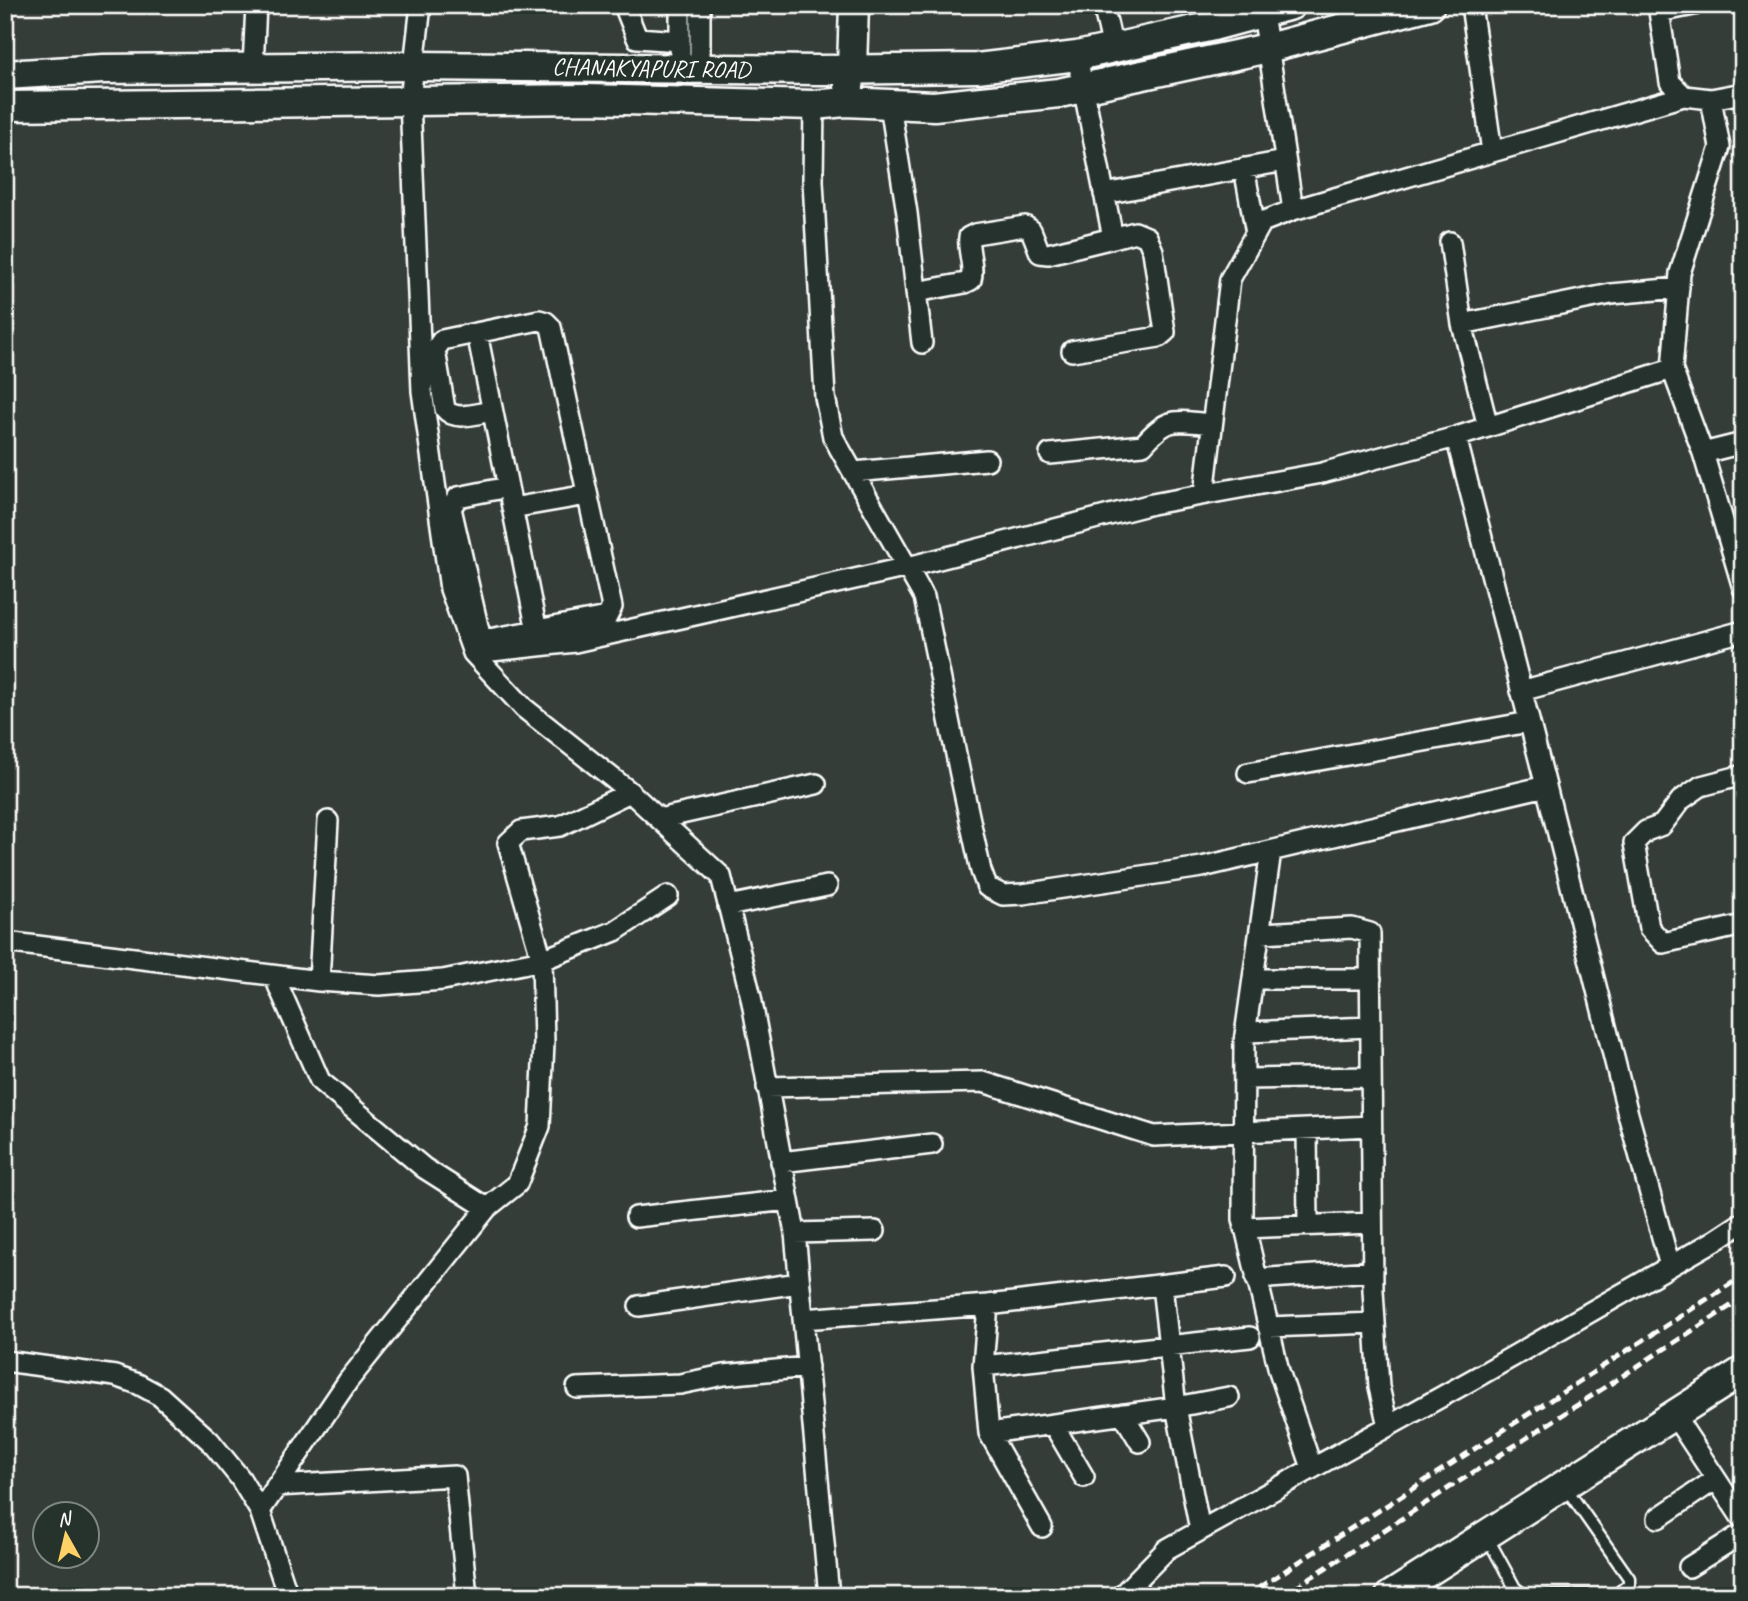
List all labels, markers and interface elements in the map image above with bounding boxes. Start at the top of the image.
street label: CHANAKYAPURI ROAD [552,51,752,85]
north arrow [32,1500,102,1570]
text: N [56,1506,74,1532]

